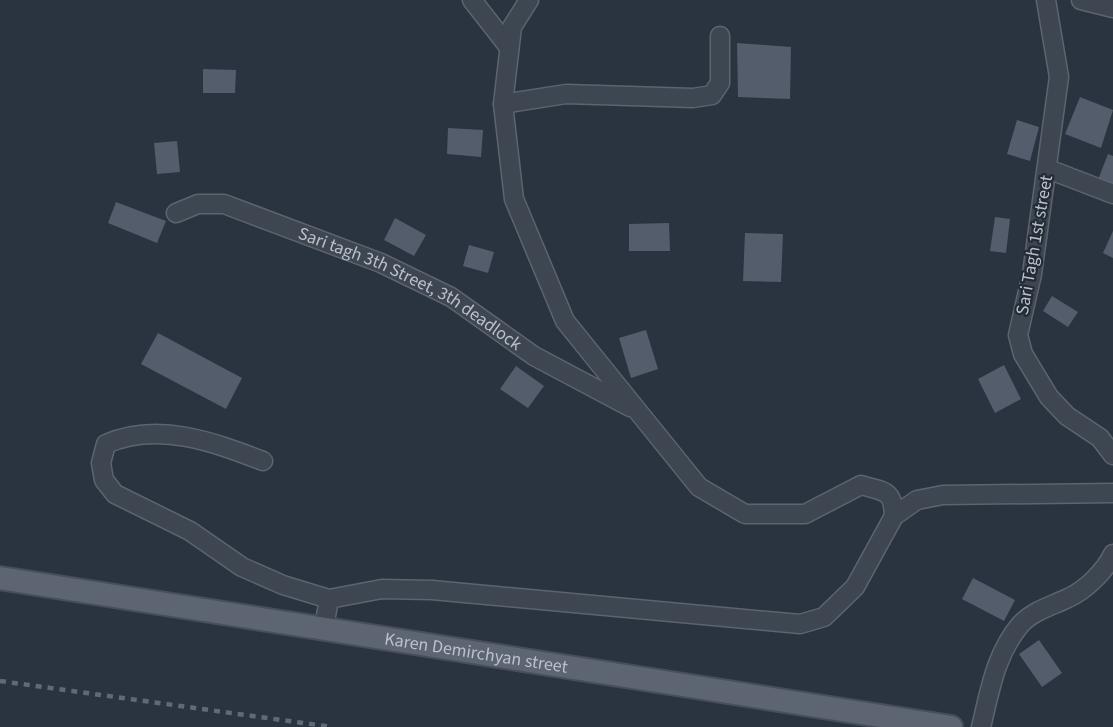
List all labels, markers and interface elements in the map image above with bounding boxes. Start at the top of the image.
street label: Sari Tagh 1st street [1010,173,1059,317]
street label: Sari tagh 3th Street, 3th deadlock [295,221,527,357]
street label: Karen Demirchyan street [383,626,570,680]

